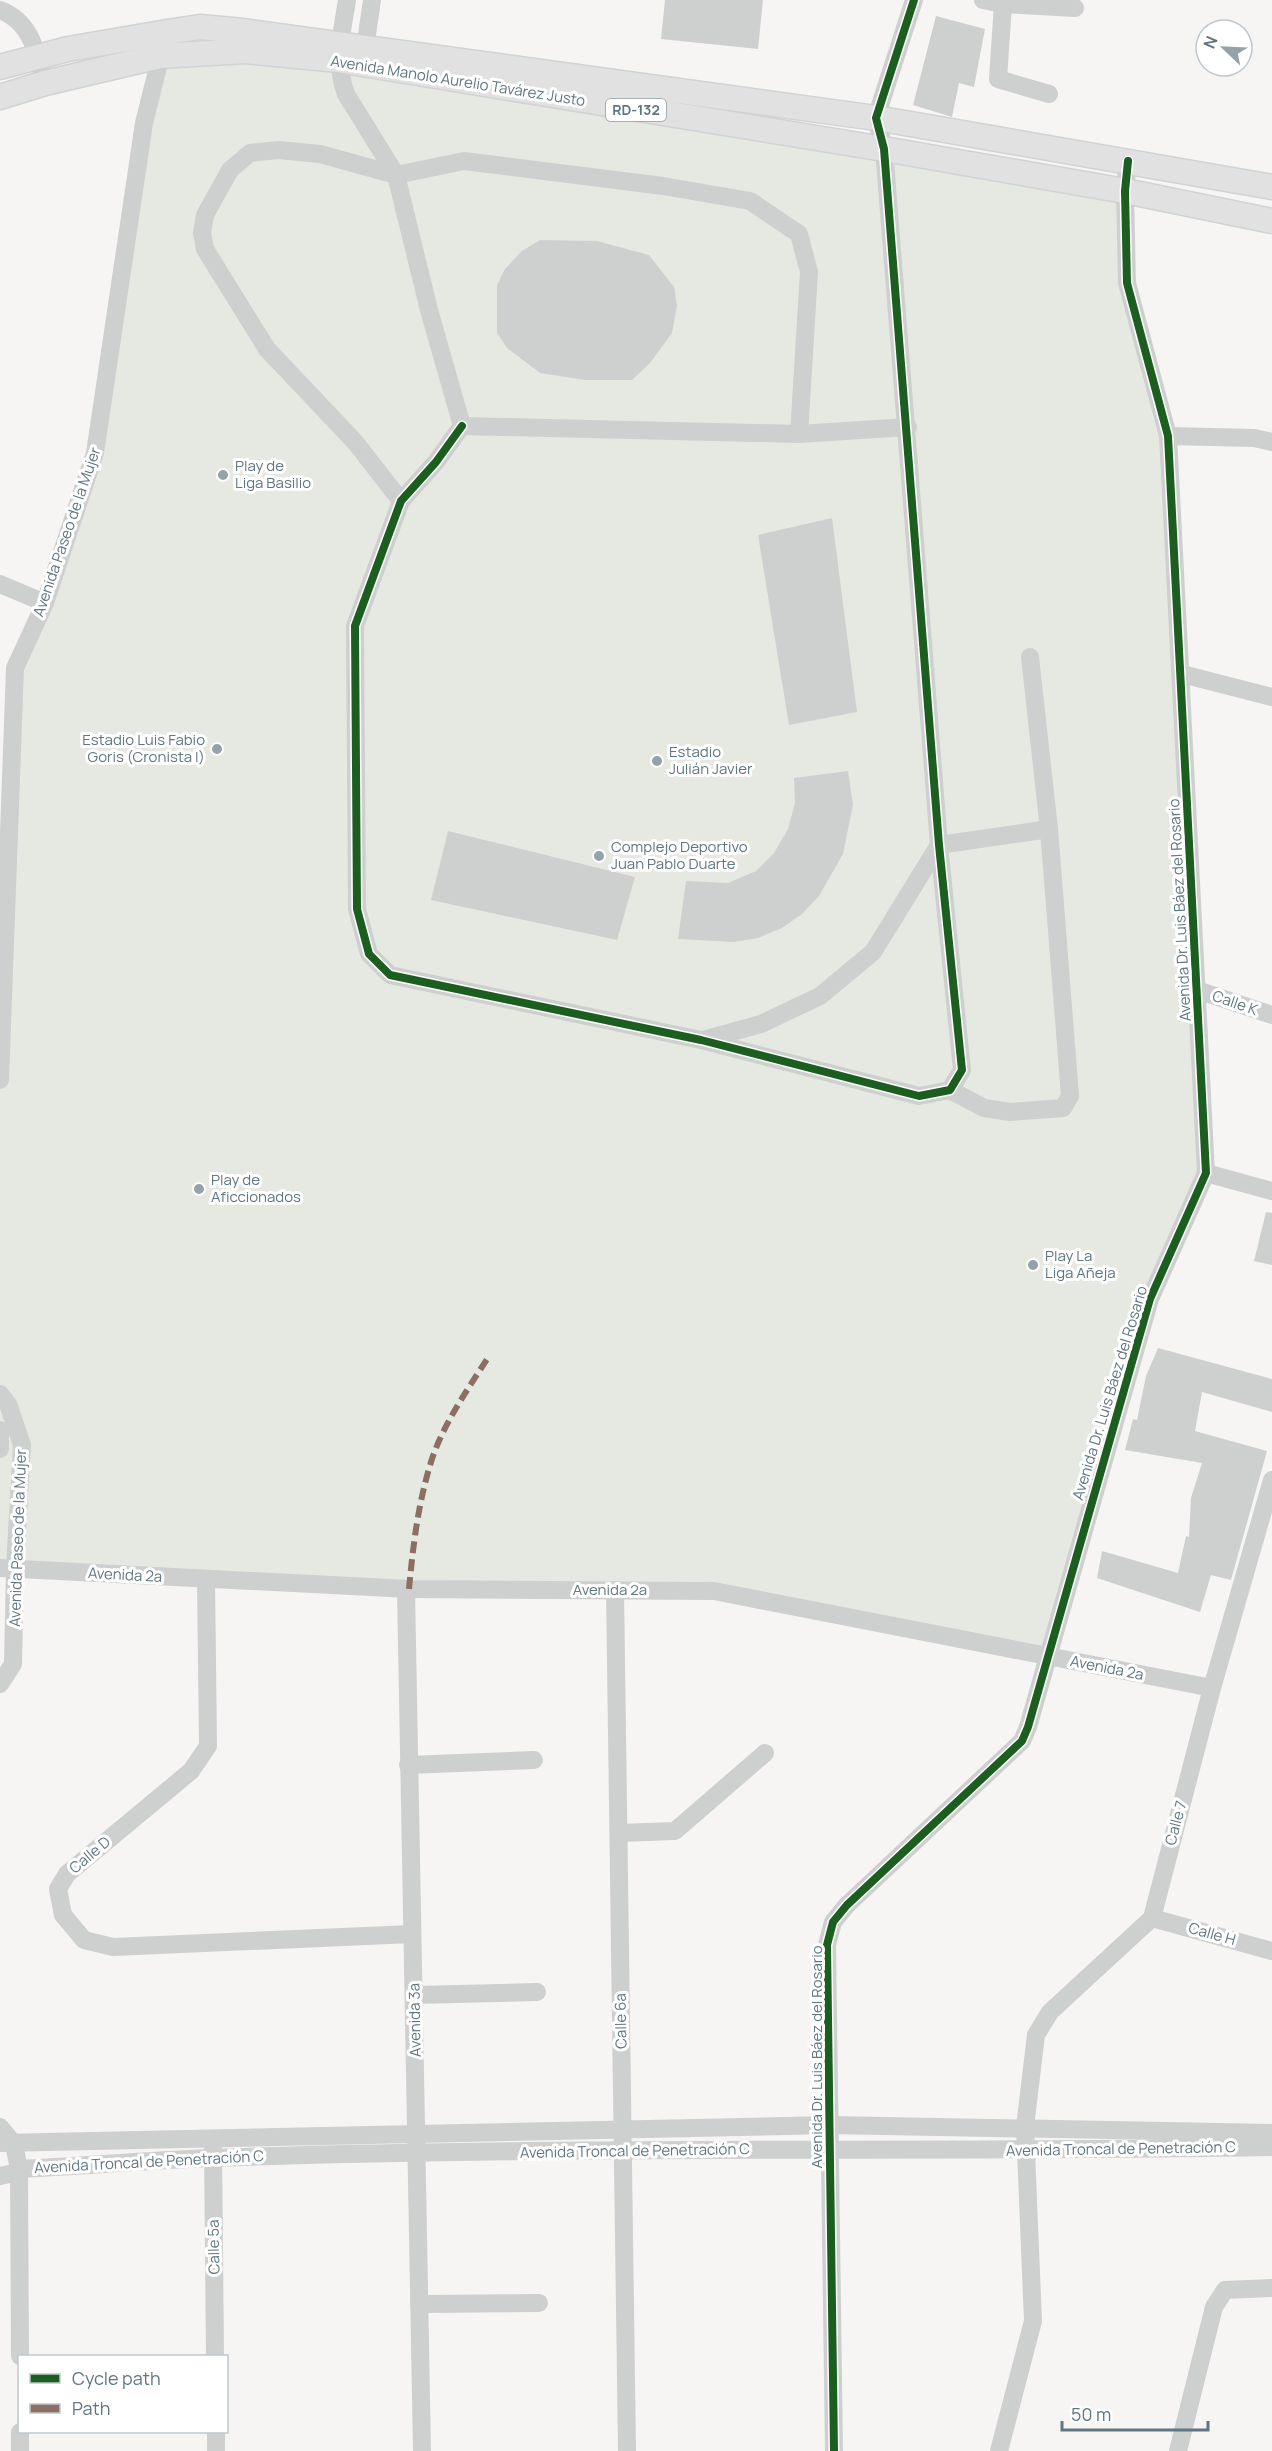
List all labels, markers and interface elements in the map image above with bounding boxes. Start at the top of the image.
north arrow [1194,18,1254,78]
text: N [1198,33,1223,52]
street label: Avenida Manolo Aurelio Tavárez Justo [329,50,587,111]
road number: RD-132 [606,99,666,121]
street label: Avenida Paseo de la Mujer [28,444,106,619]
place label: Play de Liga Basilio [235,455,311,493]
marker: Play de Liga Basilio [216,468,230,482]
place label: Estadio Luis Fabio Goris (Cronista I) [82,729,205,767]
place label: Estadio Julián Javier [669,741,753,779]
marker: Estadio Luis Fabio Goris (Cronista I) [210,742,224,756]
marker: Estadio Julián Javier [650,754,664,768]
street label: Avenida Dr. Luis Báez del Rosario [1163,798,1196,1022]
place label: Complejo Deportivo Juan Pablo Duarte [611,836,748,874]
marker: Complejo Deportivo Juan Pablo Duarte [592,849,606,863]
street label: Calle K [1210,985,1261,1020]
place label: Play de Aficcionados [211,1169,301,1207]
marker: Play de Aficcionados [192,1182,206,1196]
place label: Play La Liga Añeja [1045,1245,1116,1283]
marker: Play La Liga Añeja [1026,1258,1040,1272]
street label: Avenida Dr. Luis Báez del Rosario [1067,1283,1152,1503]
street label: Avenida Paseo de la Mujer [4,1448,31,1627]
street label: Avenida 2a [87,1562,163,1587]
street label: Avenida 2a [573,1579,647,1600]
street label: Avenida 2a [1069,1650,1146,1685]
street label: Calle 7 [1160,1798,1192,1848]
street label: Calle D [65,1831,115,1878]
street label: Calle H [1186,1917,1238,1950]
street label: Avenida Dr. Luis Báez del Rosario [806,1945,827,2169]
street label: Avenida 3a [403,1983,426,2057]
street label: Calle 6a [610,1993,631,2049]
street label: Avenida Troncal de Penetración C [1006,2136,1236,2161]
street label: Avenida Troncal de Penetración C [520,2138,750,2163]
street label: Avenida Troncal de Penetración C [34,2145,265,2178]
street label: Calle 5a [203,2219,224,2275]
legend [18,2355,228,2433]
text: Cycle path [72,2366,161,2390]
scale bar [1062,2394,1208,2432]
text: Path [72,2396,110,2420]
text: 50 m [1071,2402,1111,2426]

